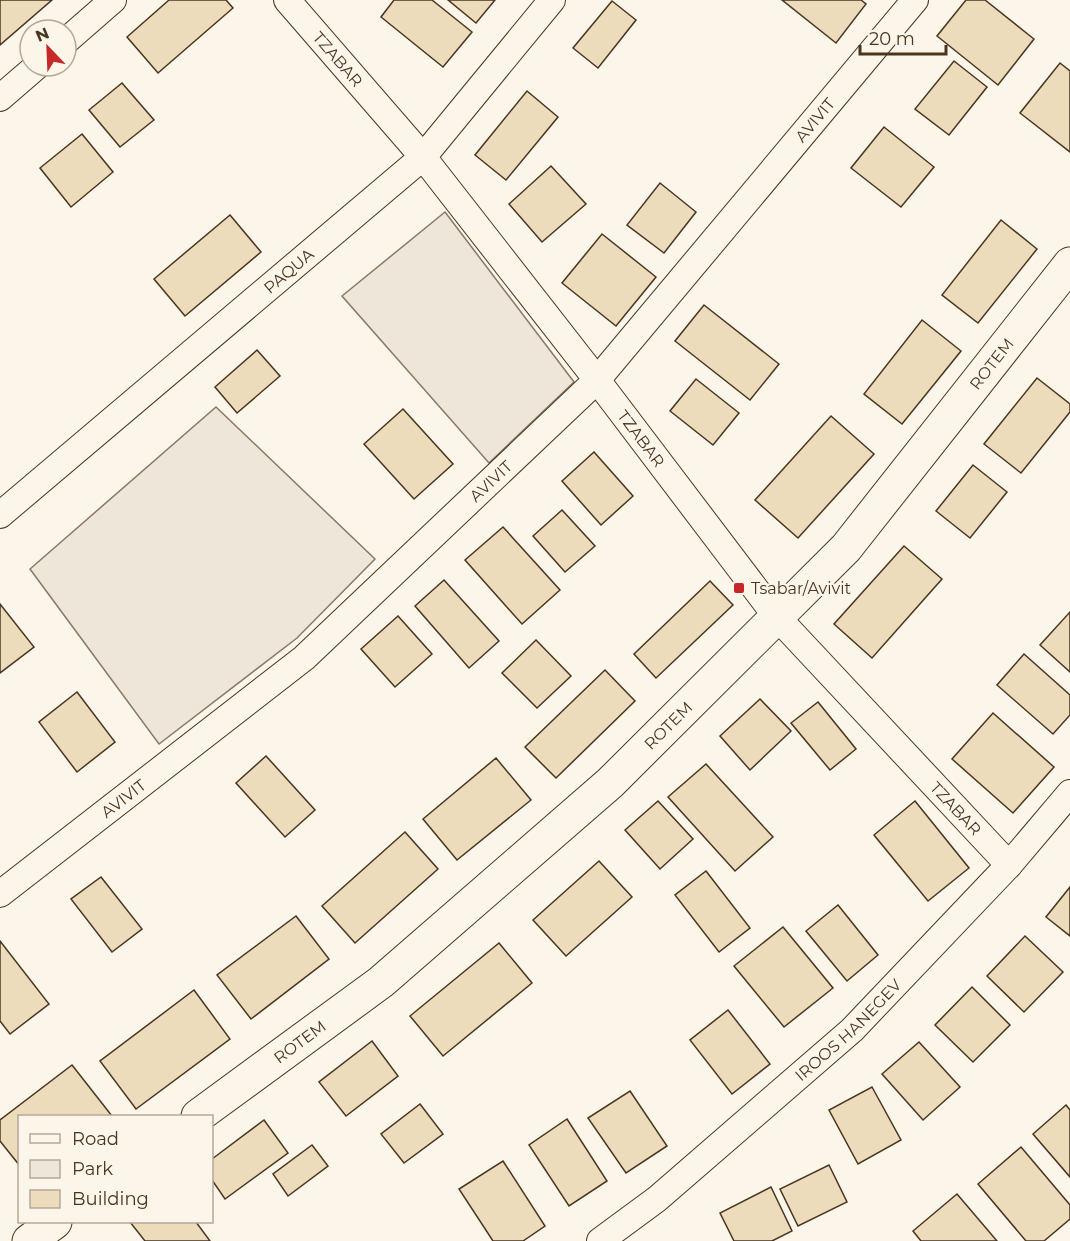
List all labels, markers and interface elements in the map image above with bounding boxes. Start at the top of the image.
north arrow [18,18,78,78]
scale bar [860,18,946,56]
text: N [33,23,52,46]
street label: TZABAR [309,28,367,90]
text: 20 m [869,28,915,50]
street label: AVIVIT [791,93,839,146]
street label: PAQUA [260,244,318,297]
street label: ROTEM [965,334,1017,393]
street label: TZABAR [614,406,669,471]
street label: AVIVIT [465,456,516,506]
place label: Tsabar/Avivit [751,579,851,598]
marker: Tsabar/Avivit [732,581,746,595]
street label: ROTEM [640,697,696,753]
street label: AVIVIT [97,775,150,822]
street label: TZABAR [926,778,985,839]
street label: IROOS HANEGEV [791,974,906,1085]
street label: ROTEM [270,1016,329,1067]
legend [18,1115,213,1223]
text: Road [72,1128,119,1150]
text: Park [72,1158,113,1180]
text: Building [72,1188,149,1210]

